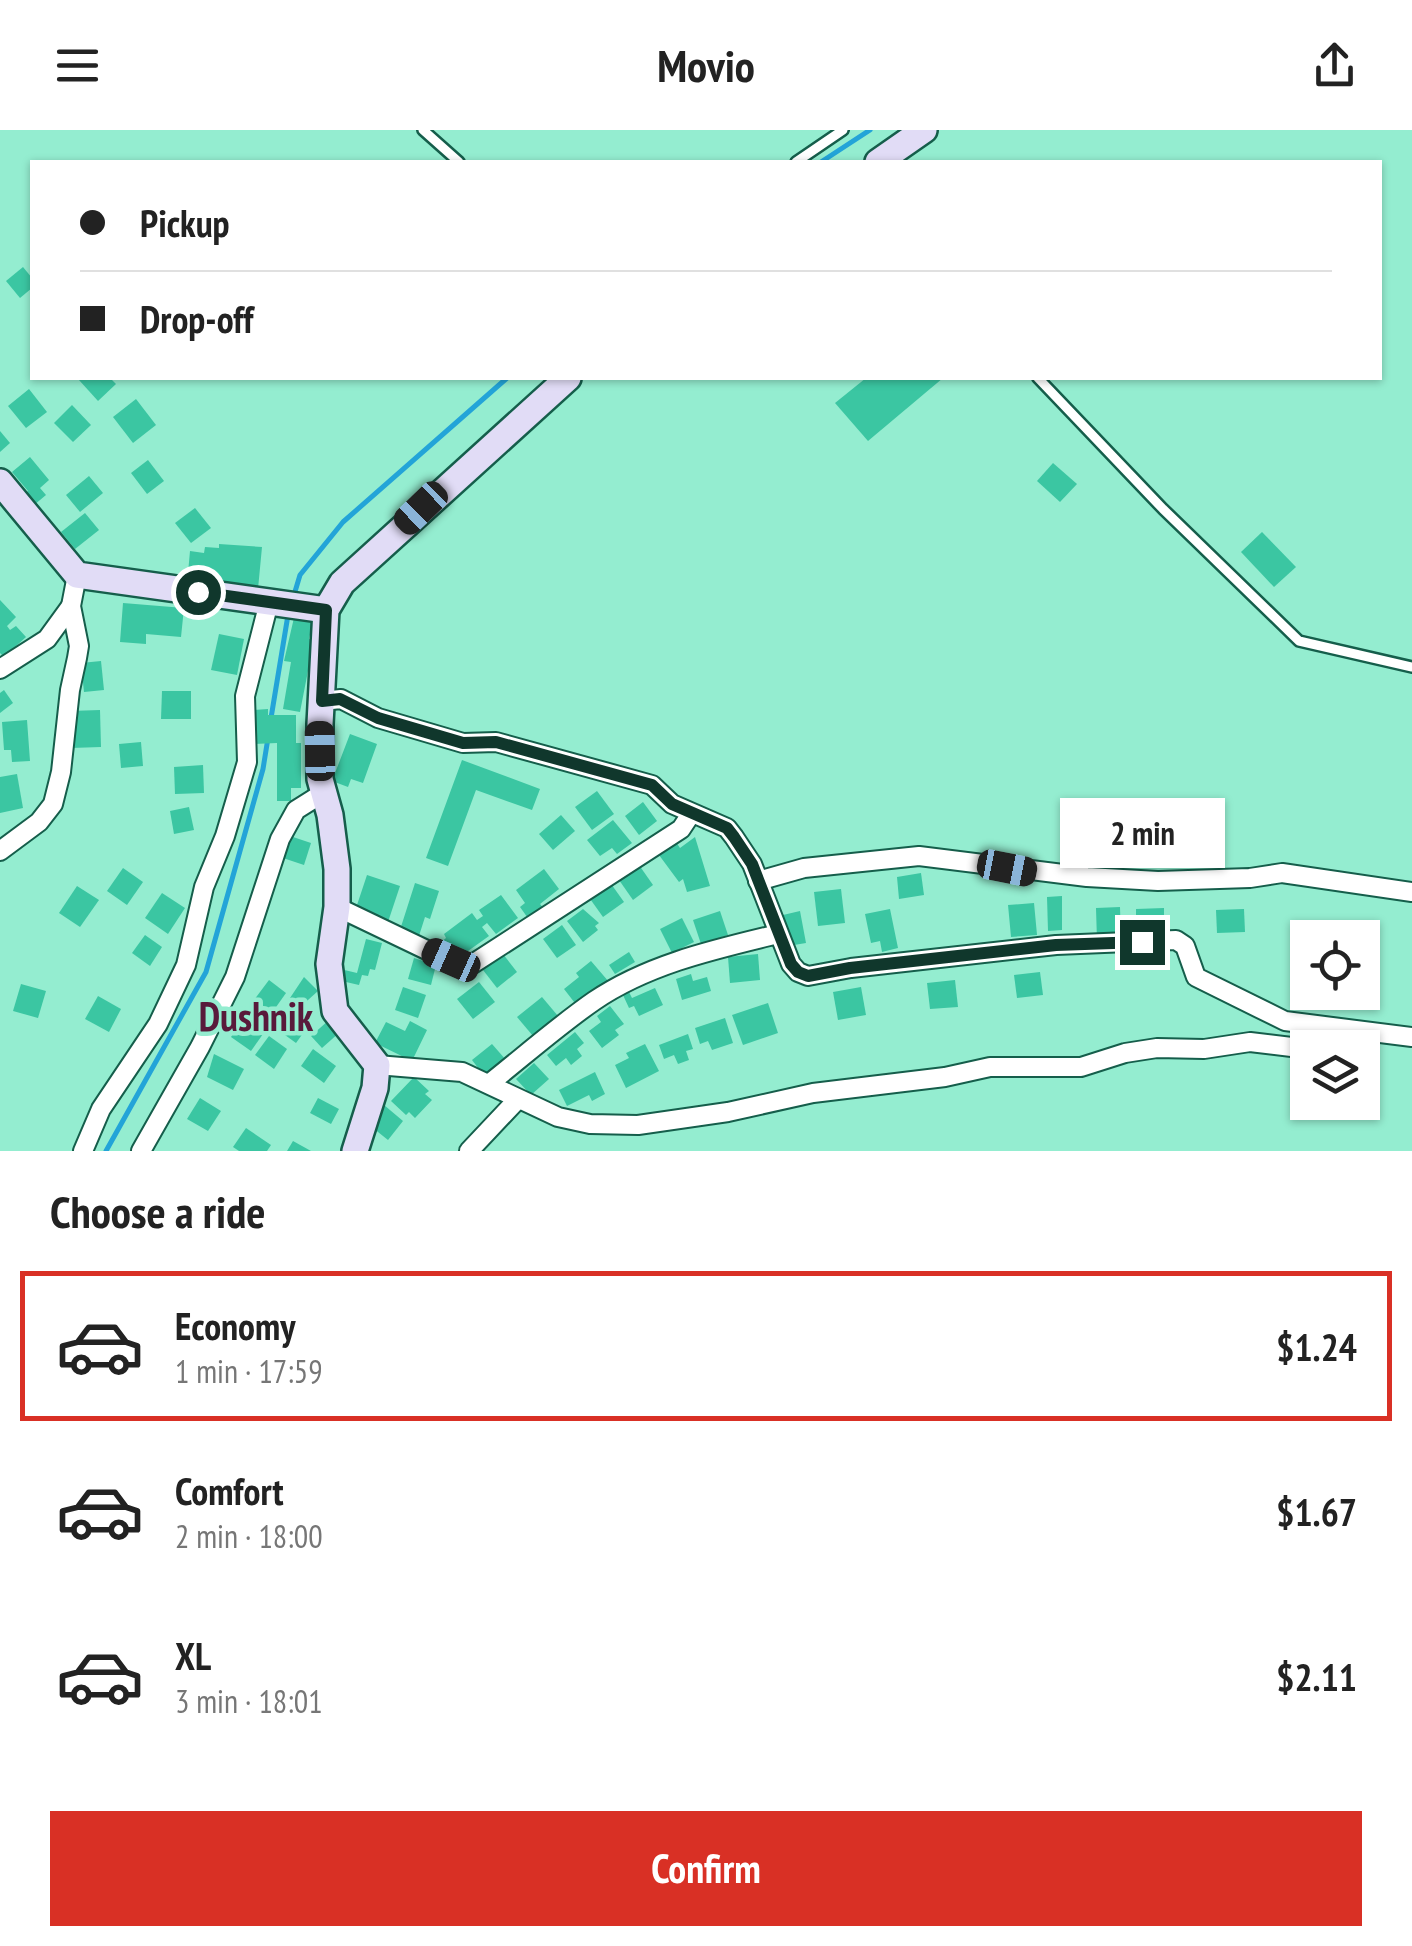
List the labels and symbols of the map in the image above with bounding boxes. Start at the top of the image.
car [389,476,453,540]
route start [176,570,221,615]
car [304,721,336,781]
callout: 2 min [1060,797,1224,867]
car [975,848,1039,888]
route end [1120,920,1165,965]
car [417,934,485,986]
district label: Dushnik [199,990,314,1042]

